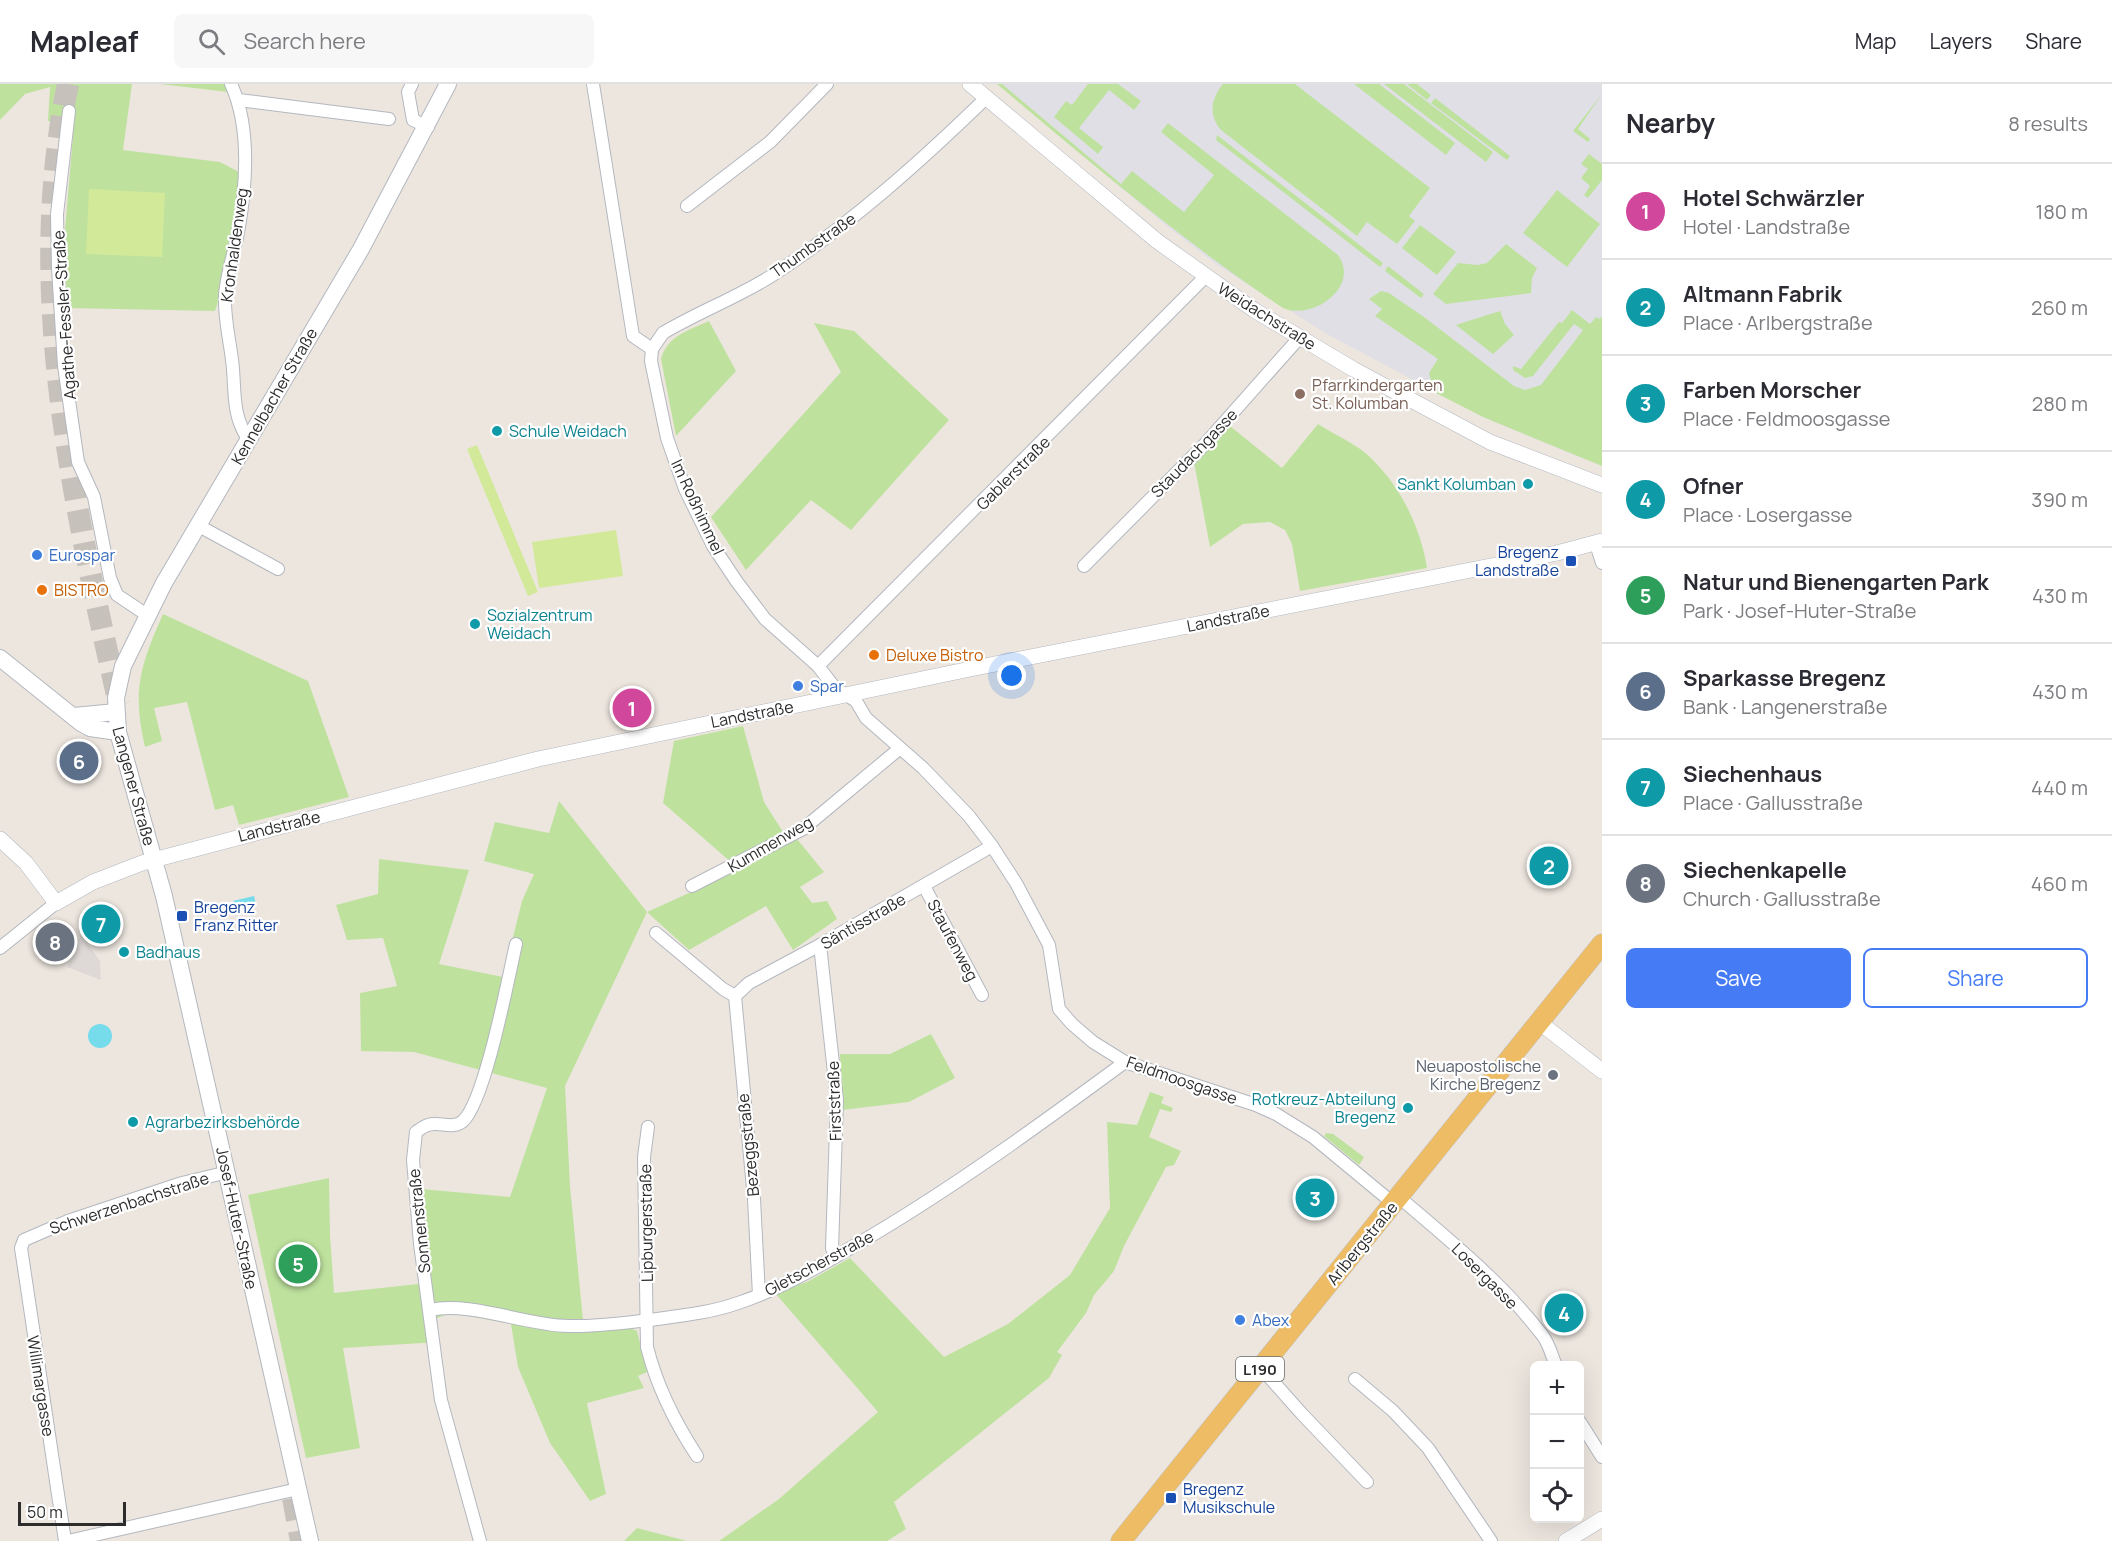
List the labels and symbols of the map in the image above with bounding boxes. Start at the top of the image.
street label: Kronhaldenweg [215,186,253,304]
street label: Thumbstraße [766,207,860,283]
street label: Agathe-Fessler-Straße [47,230,81,400]
street label: Weidachstraße [1214,277,1320,355]
street label: Kennelbacher Straße [226,324,322,468]
place label: Pfarrkindergarten St. Kolumban [1312,374,1442,414]
marker: Pfarrkindergarten St. Kolumban [1293,387,1307,401]
street label: Staudachgasse [1146,404,1242,502]
place label: Schule Weidach [509,420,627,442]
marker: Schule Weidach [490,424,504,438]
street label: Gablerstraße [971,431,1055,515]
street label: Im Roßhimmel [666,456,730,558]
place label: Sankt Kolumban [1397,473,1516,495]
marker: Sankt Kolumban [1521,477,1535,491]
place label: Bregenz Landstraße [1475,541,1559,581]
place label: Eurospar [49,544,115,566]
marker: Eurospar [30,548,44,562]
marker: Bregenz Landstraße [1564,554,1578,568]
place label: BISTRO [54,579,109,601]
marker: BISTRO [35,583,49,597]
street label: Landstraße [1185,599,1271,637]
place label: Sozialzentrum Weidach [487,604,593,644]
marker: Sozialzentrum Weidach [468,617,482,631]
place label: Deluxe Bistro [886,644,983,666]
marker: Deluxe Bistro [867,648,881,662]
your location [997,661,1026,690]
place label: Spar [810,675,844,697]
marker: Spar [791,679,805,693]
pin: 1 [612,686,652,730]
street label: Landstraße [709,695,795,733]
street label: Langener Straße [108,724,160,848]
pin: 6 [60,738,98,784]
street label: Landstraße [236,805,322,847]
street label: Kummenweg [723,811,817,877]
pin: 2 [1530,844,1568,888]
street label: Säntisstraße [816,888,910,954]
street label: Staufenweg [922,895,984,985]
place label: Bregenz Franz Ritter [194,896,279,936]
pin: 7 [82,902,120,946]
marker: Bregenz Franz Ritter [175,909,189,923]
pin: 8 [36,920,74,964]
place label: Badhaus [136,941,200,963]
marker: Badhaus [117,945,131,959]
street label: Feldmoosgasse [1124,1051,1240,1109]
place label: Neuapostolische Kirche Bregenz [1416,1055,1541,1095]
street label: Firststraße [822,1061,846,1141]
marker: Neuapostolische Kirche Bregenz [1546,1068,1560,1082]
place label: Rotkreuz-Abteilung Bregenz [1252,1088,1396,1128]
street label: Bezeggstraße [732,1092,764,1198]
marker: Rotkreuz-Abteilung Bregenz [1401,1101,1415,1115]
place label: Agrarbezirksbehörde [145,1111,300,1133]
marker: Agrarbezirksbehörde [126,1115,140,1129]
street label: Josef-Huter-Straße [211,1145,263,1291]
street label: Lipburgerstraße [634,1164,658,1282]
street label: Schwerzenbachstraße [46,1167,212,1239]
street label: Sonnenstraße [403,1168,435,1274]
pin: 3 [1296,1176,1334,1220]
street label: Arlbergstraße [1322,1197,1402,1289]
street label: Gletscherstraße [761,1225,877,1301]
street label: Losergasse [1447,1238,1523,1314]
pin: 5 [278,1242,318,1286]
pin: 4 [1544,1290,1584,1336]
place label: Abex [1252,1309,1290,1331]
marker: Abex [1233,1313,1247,1327]
street label: Willimargasse [22,1334,60,1438]
road number: L190 [1236,1357,1284,1381]
place label: Bregenz Musikschule [1183,1478,1275,1518]
marker: Bregenz Musikschule [1164,1491,1178,1505]
scale bar [18,1499,126,1526]

